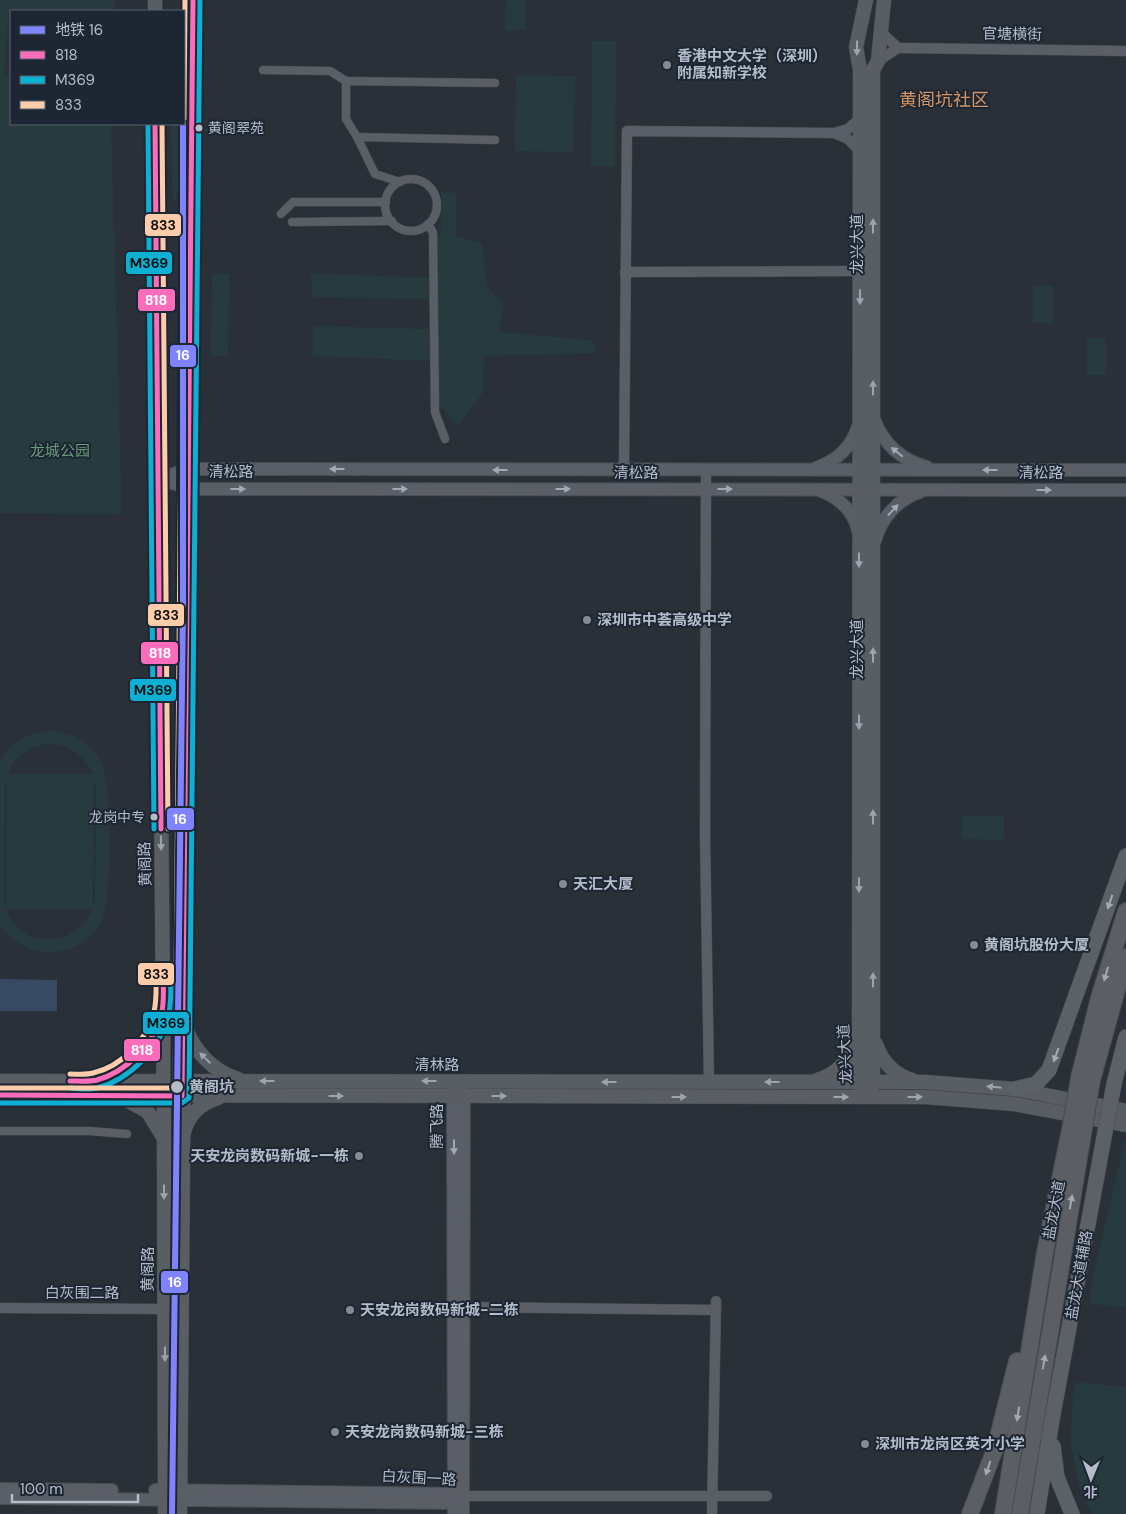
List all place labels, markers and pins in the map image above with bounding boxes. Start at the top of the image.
place label: 香港中文大学（深圳） 附属知新学校 [677,46,827,83]
marker: 香港中文大学（深圳） 附属知新学校 [661,59,673,71]
place label: 黄阁翠苑 [208,119,264,137]
marker: 黄阁翠苑 [194,123,204,133]
place label: 深圳市中荟高级中学 [597,610,732,630]
marker: 深圳市中荟高级中学 [581,614,593,626]
place label: 龙岗中专 [89,808,145,826]
marker: 龙岗中专 [149,812,159,822]
place label: 天汇大厦 [573,874,633,894]
marker: 天汇大厦 [557,878,569,890]
place label: 黄阁坑股份大厦 [984,935,1089,955]
marker: 黄阁坑股份大厦 [968,939,980,951]
place label: 黄阁坑 [189,1077,234,1097]
marker: 黄阁坑 [169,1079,185,1095]
place label: 天安龙岗数码新城-一栋 [190,1146,349,1166]
marker: 天安龙岗数码新城-一栋 [353,1150,365,1162]
place label: 天安龙岗数码新城-二栋 [360,1300,519,1320]
marker: 天安龙岗数码新城-二栋 [344,1304,356,1316]
place label: 天安龙岗数码新城-三栋 [345,1422,504,1442]
marker: 天安龙岗数码新城-三栋 [329,1426,341,1438]
place label: 深圳市龙岗区英才小学 [875,1434,1025,1454]
marker: 深圳市龙岗区英才小学 [859,1438,871,1450]

